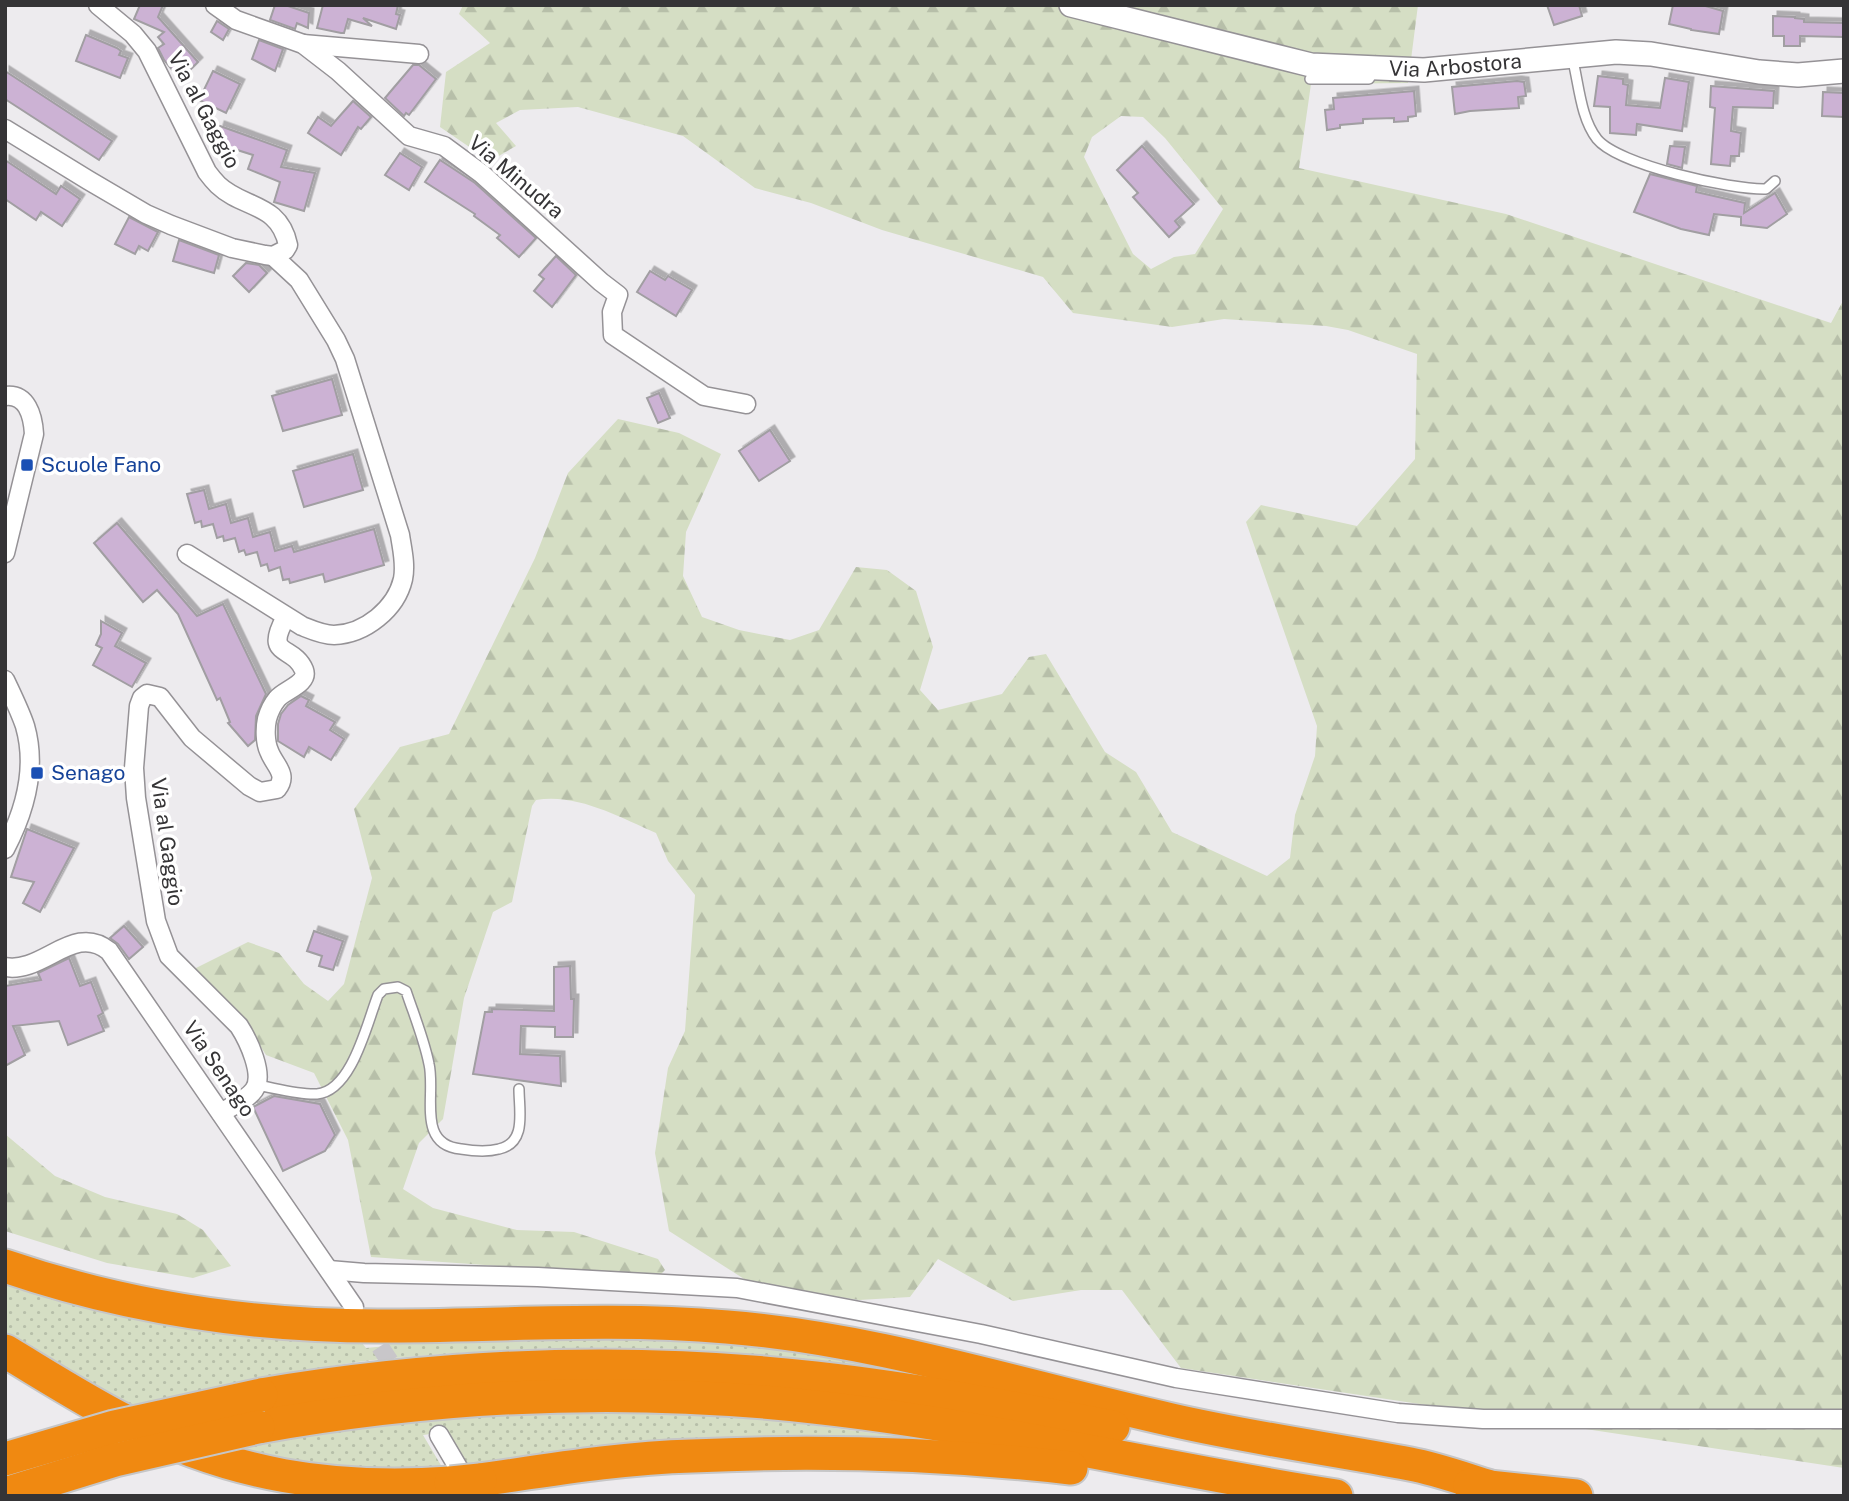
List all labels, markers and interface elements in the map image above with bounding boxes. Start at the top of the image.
street label: Via al Gaggio [163,47,246,173]
street label: Via Arbostora [1388,48,1523,82]
street label: Via Minudra [464,130,569,224]
place label: Scuole Fano [41,452,161,477]
marker: Scuole Fano [19,457,35,473]
place label: Senago [51,760,125,785]
marker: Senago [29,765,45,781]
street label: Via al Gaggio [146,776,189,908]
street label: Via Senago [178,1016,261,1121]

